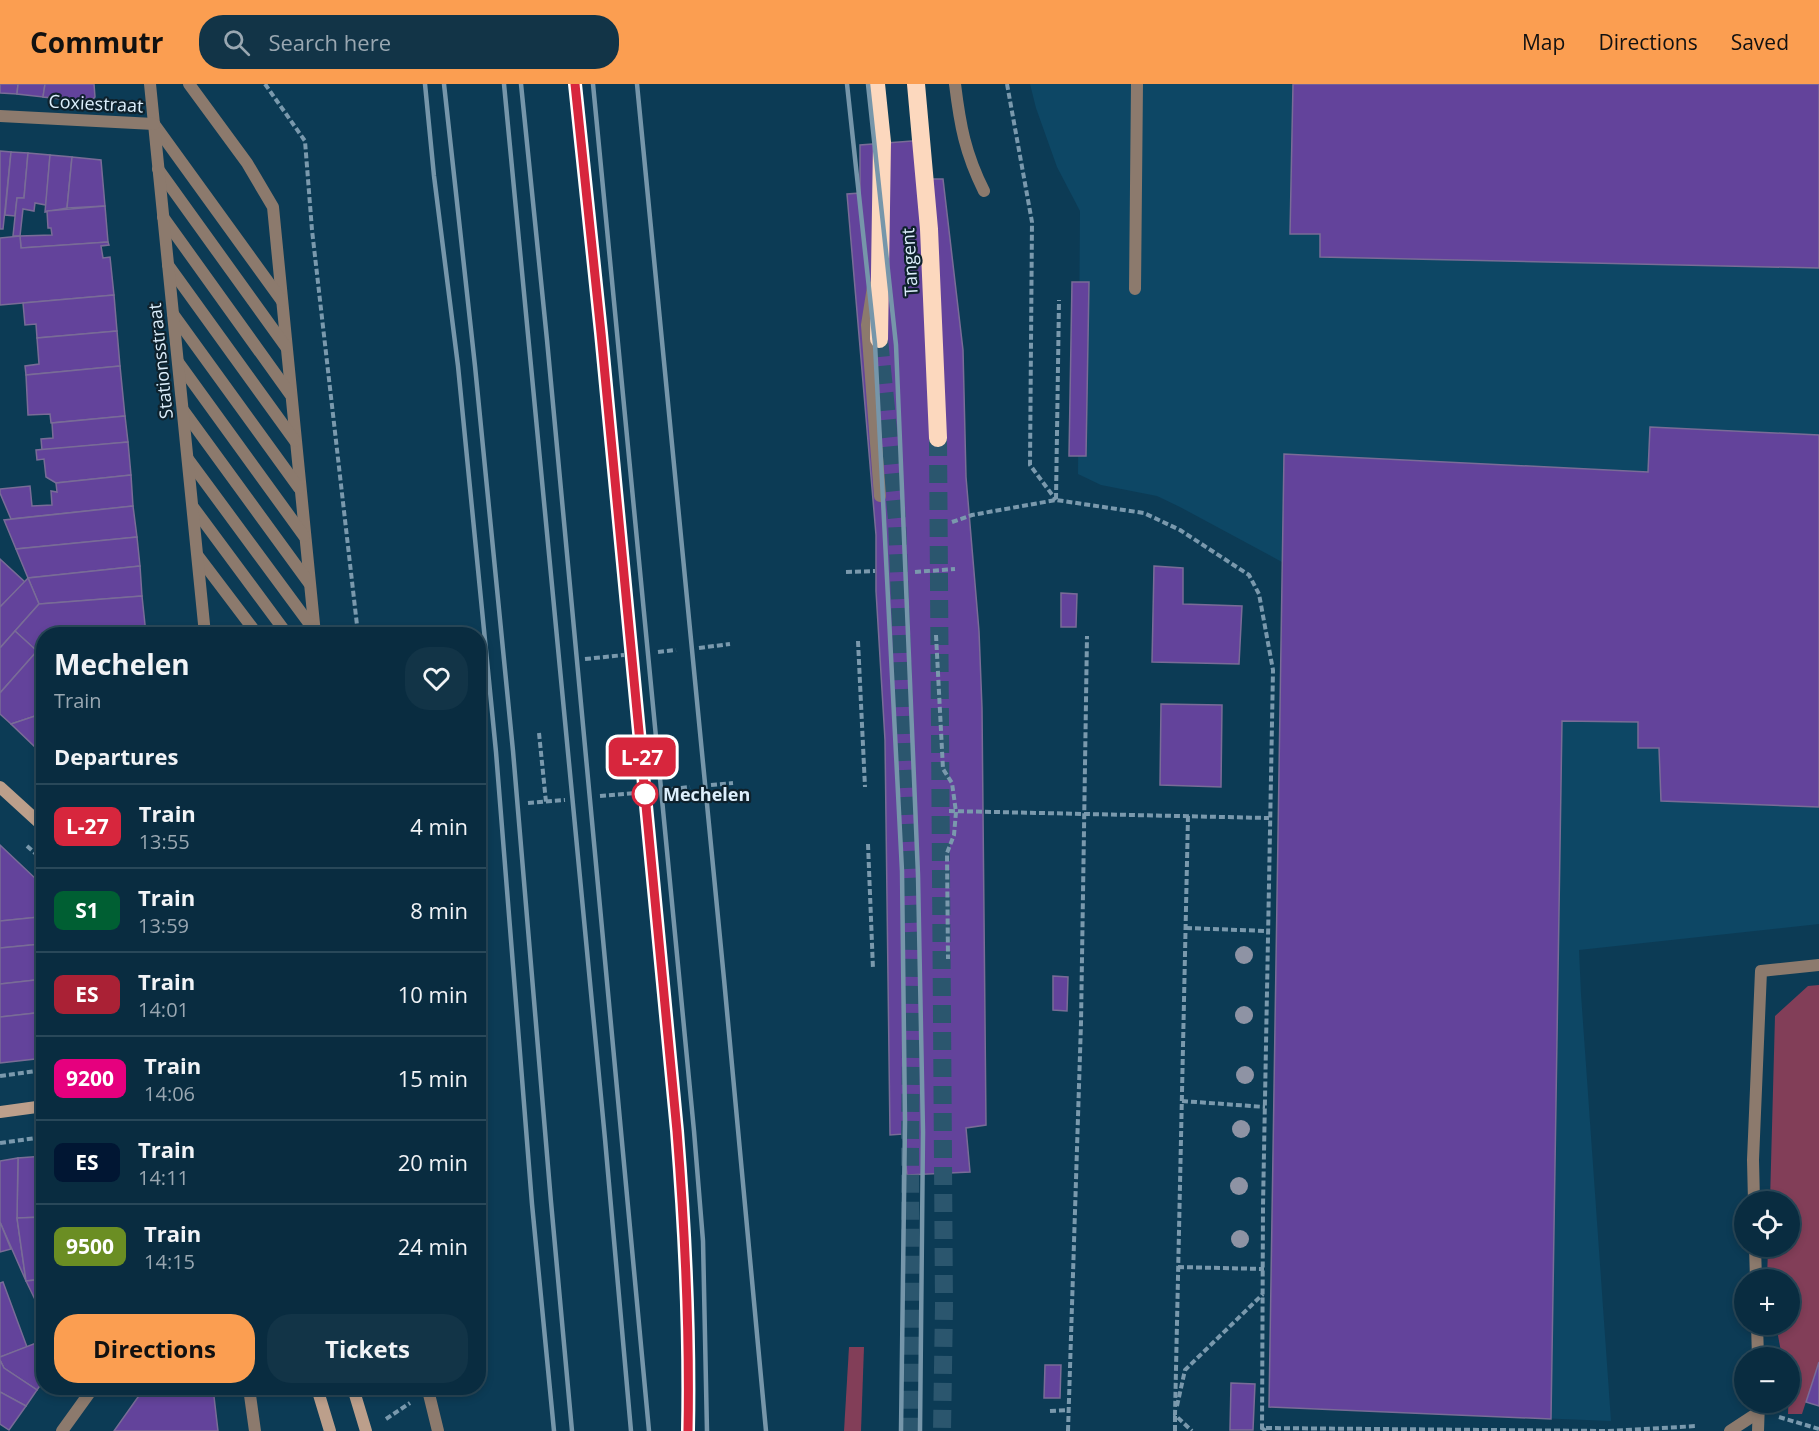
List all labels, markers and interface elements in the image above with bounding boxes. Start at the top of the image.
search box [199,15,619,69]
text: Commutr [30,23,163,61]
icon: search [220,26,253,59]
text: Search here [268,27,391,57]
text: Map [1522,28,1565,56]
text: Directions [1598,28,1698,56]
text: Saved [1731,28,1789,56]
street label: Coxiestraat [48,89,144,117]
street label: Tangent [895,227,923,297]
street label: Stationsstraat [142,302,178,420]
text: Mechelen [54,645,190,683]
button: heart [405,647,468,710]
text: Train [54,687,102,714]
line badge: L-27 [600,738,684,776]
text: Departures [54,741,178,771]
text: L-27 [621,743,663,771]
marker: Mechelen [632,781,658,807]
place label: Mechelen [663,782,750,806]
text: Train [139,798,196,828]
text: 4 min [410,811,468,841]
text: L-27 [66,812,109,840]
text: 13:55 [139,828,190,855]
text: Train [138,882,195,912]
text: 8 min [410,895,468,925]
text: S1 [75,896,99,924]
text: 13:59 [138,912,189,939]
text: Train [138,966,195,996]
text: 10 min [398,979,468,1009]
text: ES [75,980,99,1008]
text: 14:01 [138,996,189,1023]
text: Train [144,1050,201,1080]
text: 15 min [398,1063,468,1093]
text: 9200 [66,1064,114,1092]
text: 14:06 [144,1080,195,1107]
text: Train [138,1134,195,1164]
text: 20 min [398,1147,468,1177]
text: ES [75,1148,99,1176]
text: 14:11 [138,1164,189,1191]
map controls [1734,1191,1800,1413]
button: locate [1734,1191,1800,1257]
text: Train [144,1218,201,1248]
text: 24 min [398,1231,468,1261]
text: 9500 [66,1232,114,1260]
text: 14:15 [144,1248,195,1275]
button: + [1734,1269,1800,1335]
button: Directions [54,1314,255,1383]
button: Tickets [267,1314,468,1383]
button: − [1734,1347,1800,1413]

